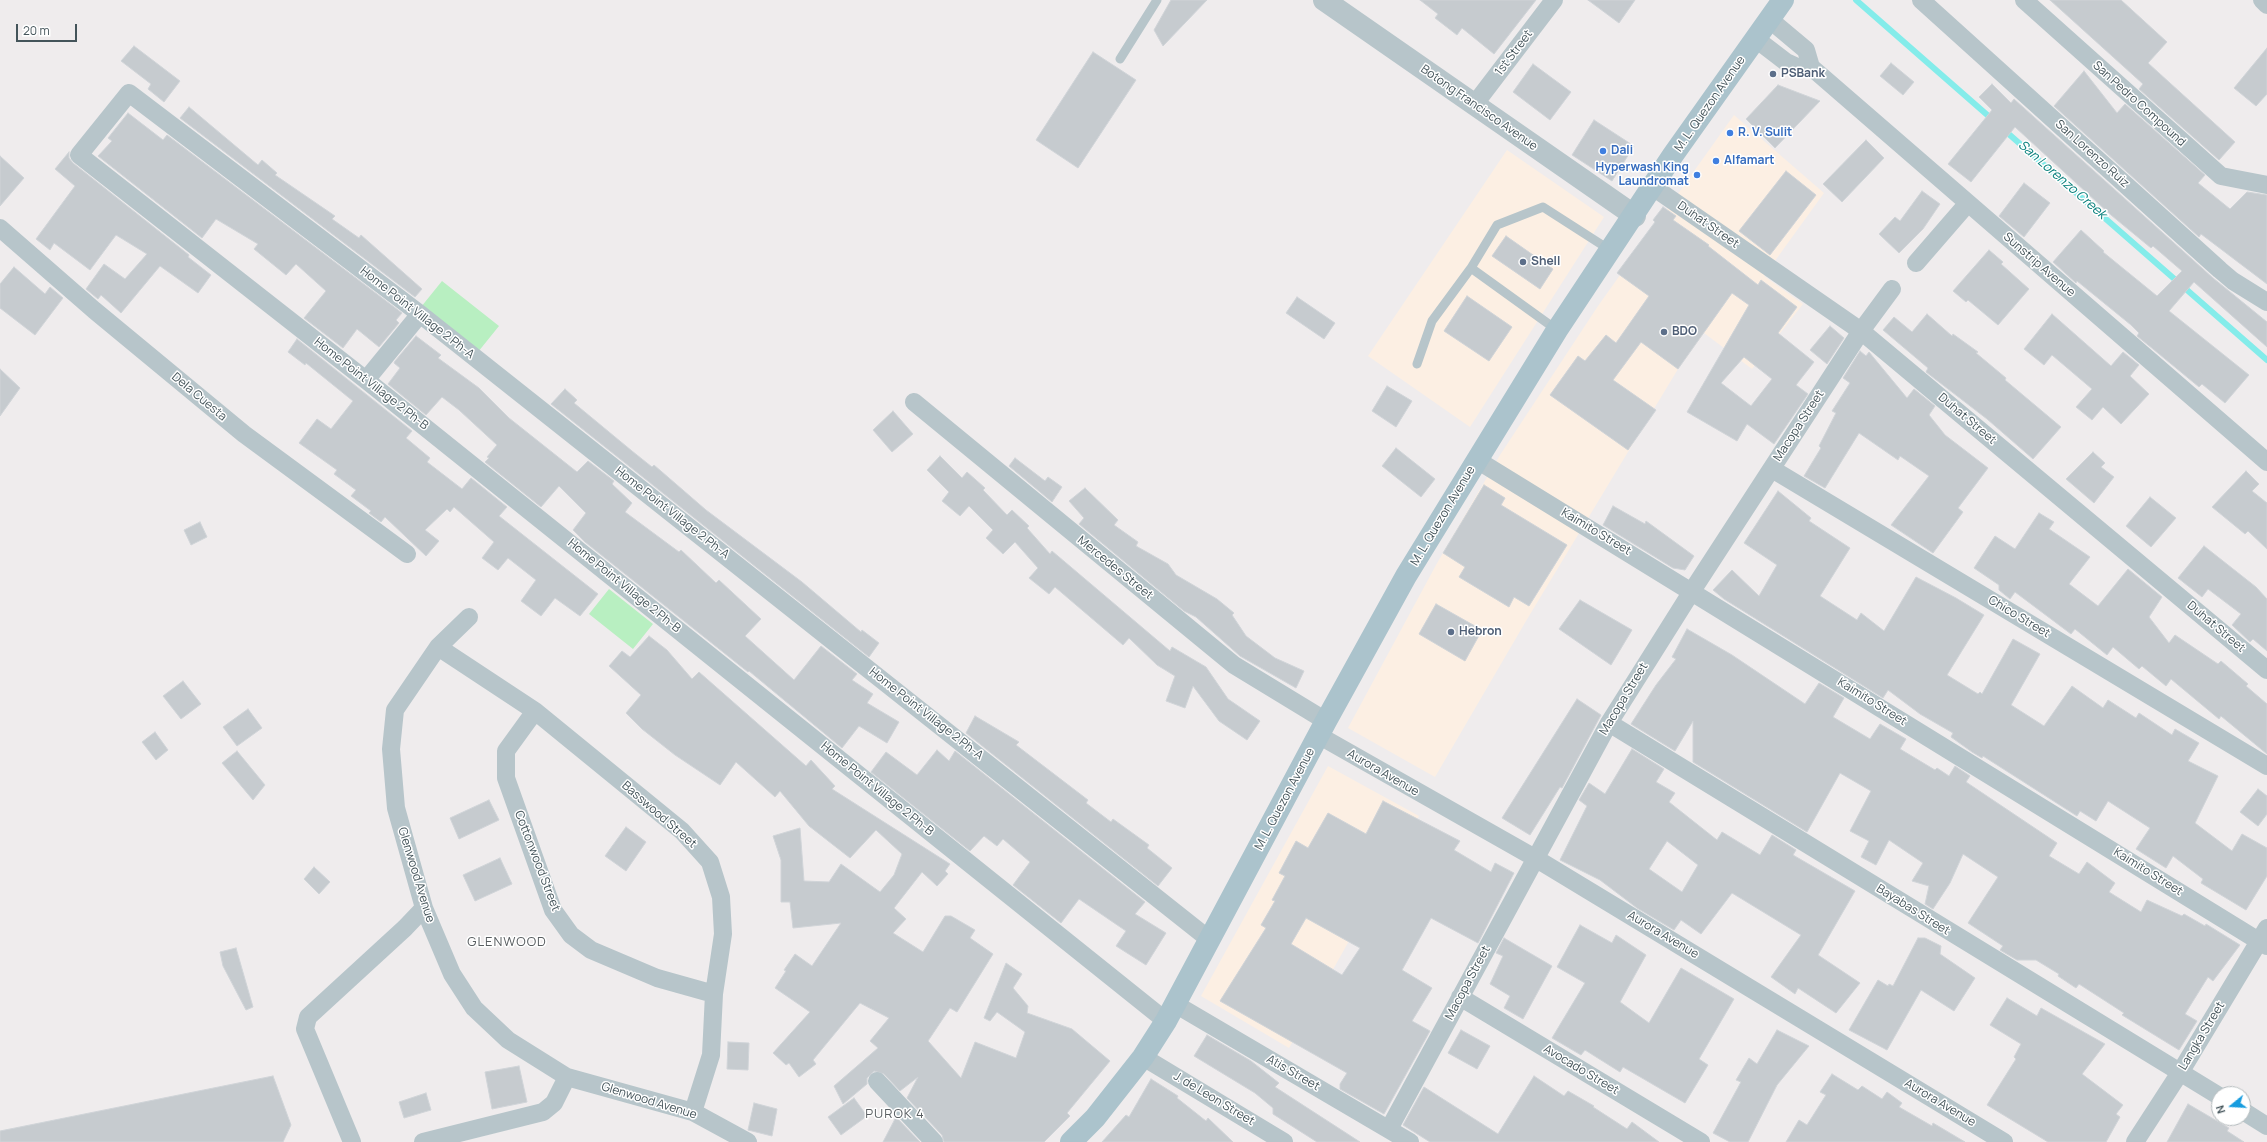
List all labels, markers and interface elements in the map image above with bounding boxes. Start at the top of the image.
scale bar [18,16,79,42]
text: 20 m [23,22,50,39]
street label: 1st Street [1492,27,1536,79]
street label: M. L. Quezon Avenue [1672,53,1748,155]
street label: San Pedro Compound [2090,58,2188,150]
street label: Botong Francisco Avenue [1418,62,1540,154]
place label: PSBank [1781,67,1825,81]
marker: PSBank [1768,69,1778,79]
street label: San Lorenzo Ruiz [2052,117,2132,191]
place label: R. V. Sulit [1738,126,1792,140]
marker: R. V. Sulit [1725,128,1735,138]
water label: San Lorenzo Creek [2015,137,2109,223]
place label: Dali [1611,144,1633,158]
marker: Dali [1598,146,1608,156]
place label: Alfamart [1724,154,1774,168]
marker: Alfamart [1711,156,1721,166]
place label: Hyperwash King Laundromat [1596,161,1689,189]
marker: Hyperwash King Laundromat [1692,170,1702,180]
street label: Duhat Street [1675,199,1741,251]
street label: Sunstrip Avenue [2000,230,2078,300]
place label: Shell [1531,255,1560,269]
marker: Shell [1518,257,1528,267]
street label: Home Point Village 2 Ph-A [357,264,477,362]
place label: BDO [1672,325,1697,339]
marker: BDO [1659,327,1669,337]
street label: Home Point Village 2 Ph-B [311,335,431,433]
street label: Dela Cuesta [169,370,229,424]
street label: Macopa Street [1771,388,1827,464]
street label: Duhat Street [1935,391,1999,447]
street label: Home Point Village 2 Ph-A [612,464,732,562]
street label: M. L. Quezon Avenue [1408,464,1478,568]
street label: Kaimito Street [1558,506,1634,558]
street label: Mercedes Street [1074,533,1156,603]
street label: Home Point Village 2 Ph-B [565,536,683,636]
street label: Chico Street [1985,593,2053,641]
street label: Duhat Street [2184,599,2248,655]
place label: Hebron [1459,625,1502,639]
marker: Hebron [1446,627,1456,637]
street label: Macopa Street [1597,660,1651,738]
street label: Home Point Village 2 Ph-A [866,665,986,763]
street label: Kaimito Street [1835,675,1909,729]
street label: Home Point Village 2 Ph-B [818,739,936,839]
street label: M. L. Quezon Avenue [1252,746,1318,852]
street label: Aurora Avenue [1345,747,1421,799]
street label: Basswood Street [619,779,699,851]
street label: Cottonwood Street [511,809,563,913]
street label: Glenwood Avenue [395,826,437,924]
street label: Kaimito Street [2111,845,2185,899]
street label: Bayabas Street [1874,882,1952,938]
street label: Aurora Avenue [1625,908,1701,962]
district label: GLENWOOD [467,934,547,950]
street label: Macopa Street [1442,944,1494,1022]
street label: Langka Street [2176,999,2228,1073]
street label: Avocado Street [1541,1042,1621,1098]
street label: Atis Street [1264,1052,1322,1094]
street label: J. de Leon Street [1171,1069,1257,1129]
street label: Aurora Avenue [1902,1076,1978,1130]
street label: Glenwood Avenue [600,1080,698,1122]
north arrow [2211,1086,2251,1126]
text: N [2212,1103,2228,1116]
district label: PUROK 4 [865,1106,925,1122]

